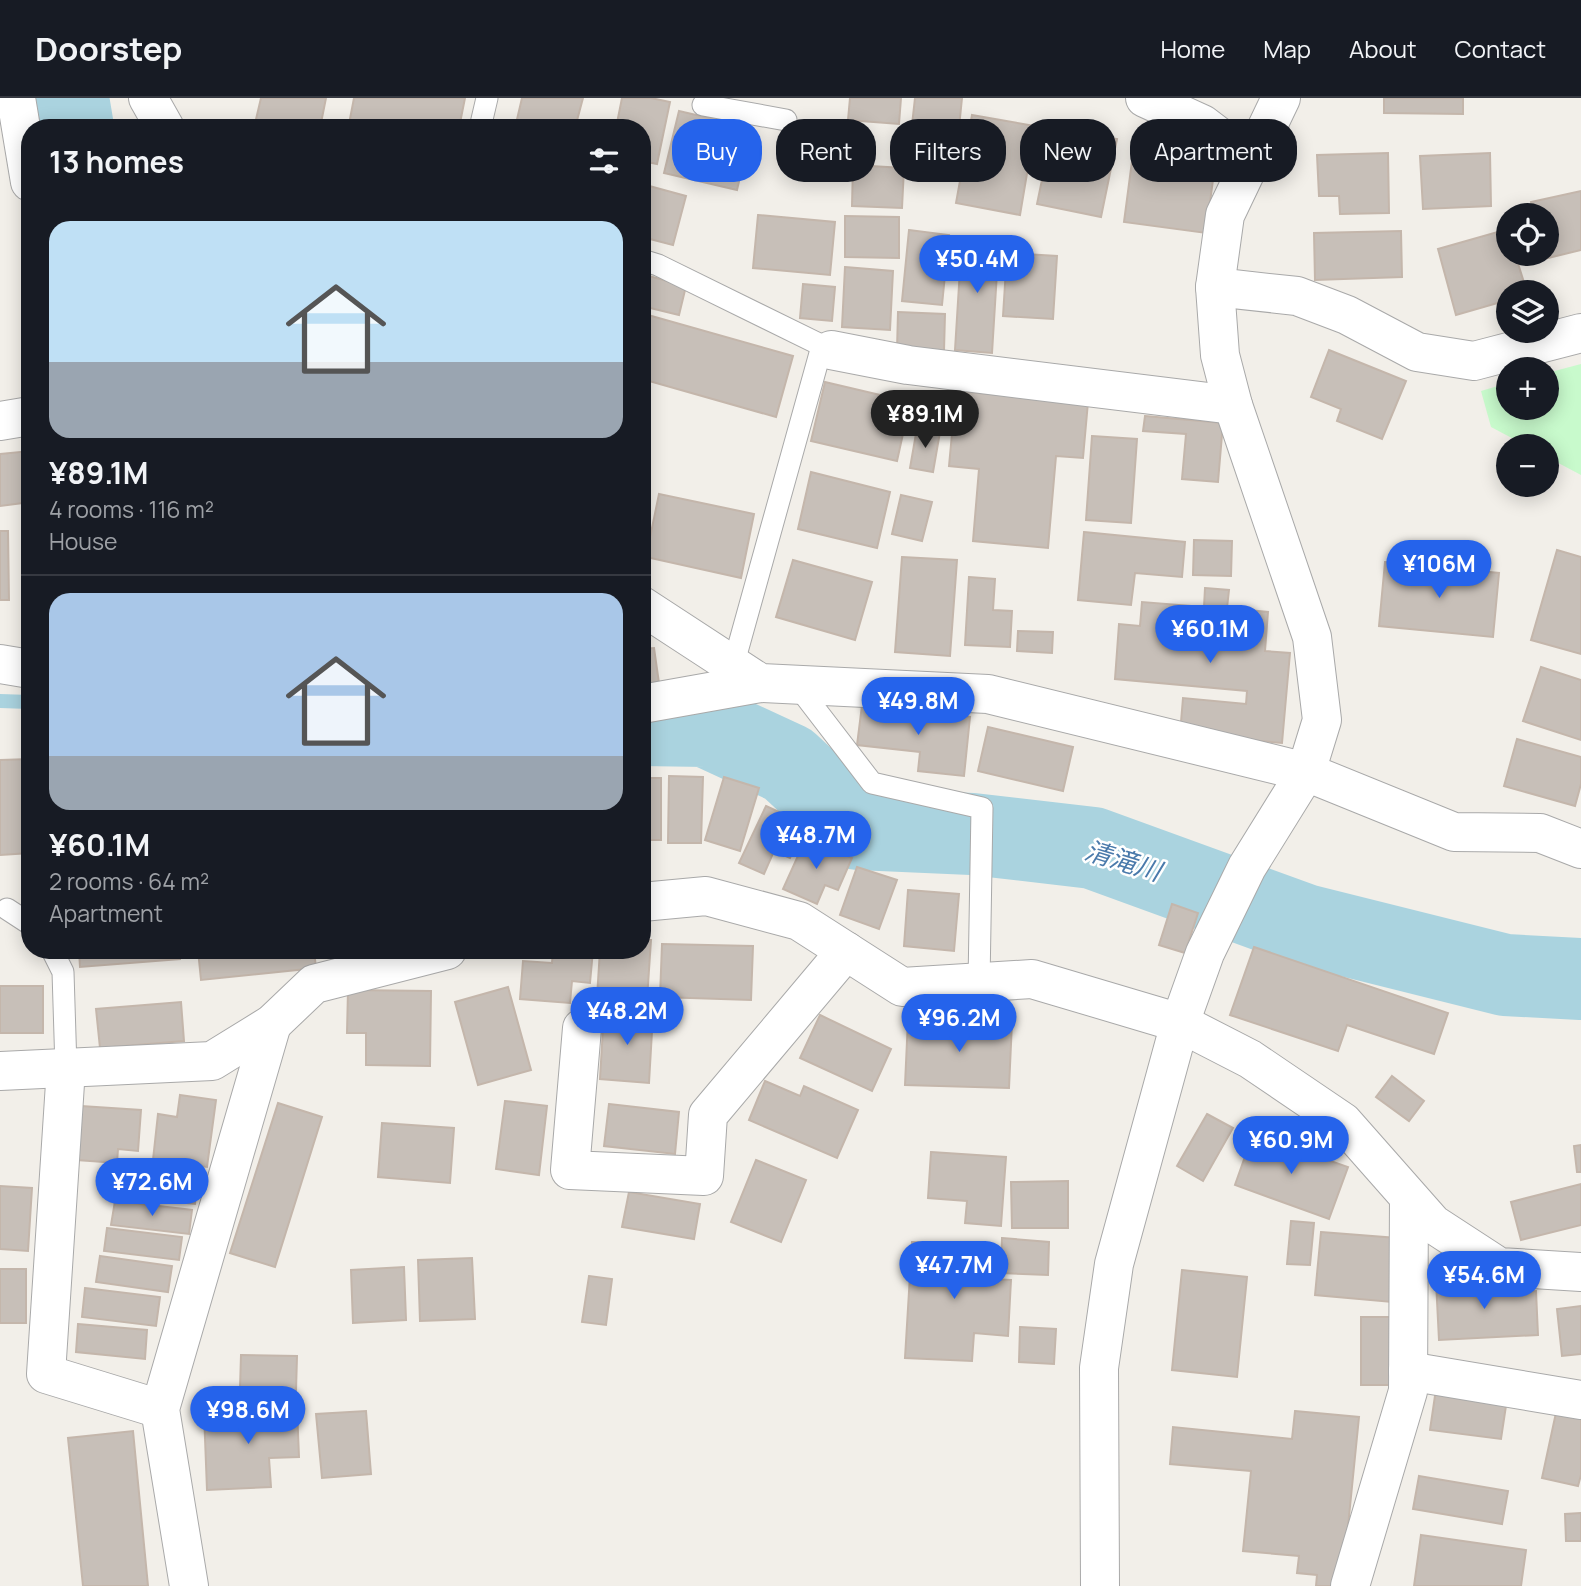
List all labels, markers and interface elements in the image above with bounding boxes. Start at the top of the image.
text: Doorstep [35,26,182,71]
text: Home [1160,32,1225,65]
text: Map [1263,32,1311,65]
text: About [1349,32,1417,65]
text: Contact [1455,32,1546,65]
chip: Buy [672,119,762,182]
chip: Rent [776,119,876,182]
chip: Filters [890,119,1006,182]
chip: New [1020,119,1116,182]
chip: Apartment [1130,119,1297,182]
text: 13 homes [49,141,184,182]
icon: filters [585,142,623,180]
map controls [1496,203,1559,497]
button: locate [1496,203,1559,266]
pin: ¥50.4M [920,236,1034,295]
text: ¥50.4M [935,242,1019,274]
icon: home [273,266,399,392]
button: layers [1496,280,1559,343]
button: + [1496,357,1559,420]
pin: ¥89.1M [868,390,982,450]
text: ¥89.1M [887,397,963,429]
button: − [1496,434,1559,497]
text: ¥89.1M [49,452,149,493]
text: 4 rooms · 116 m² [49,493,214,525]
text: House [49,525,118,557]
pin: ¥106M [1390,540,1488,600]
text: ¥106M [1402,547,1476,579]
pin: ¥60.1M [1153,606,1267,665]
text: ¥60.1M [1171,612,1249,644]
icon: home [273,638,399,764]
pin: ¥49.8M [861,678,975,737]
text: ¥49.8M [878,684,958,716]
pin: ¥48.7M [759,812,873,871]
text: ¥48.7M [776,818,856,850]
text: ¥60.1M [49,824,150,865]
water label: 清滝川 [1081,831,1169,890]
text: 2 rooms · 64 m² [49,865,209,897]
text: Apartment [49,897,163,929]
pin: ¥48.2M [570,988,684,1047]
text: ¥48.2M [587,994,667,1026]
pin: ¥96.2M [902,995,1016,1054]
text: ¥96.2M [918,1001,1001,1033]
pin: ¥60.9M [1234,1116,1348,1176]
text: ¥60.9M [1249,1123,1333,1155]
pin: ¥72.6M [95,1158,209,1218]
text: ¥72.6M [112,1165,192,1197]
pin: ¥47.7M [897,1242,1011,1301]
text: ¥47.7M [915,1248,993,1280]
pin: ¥54.6M [1427,1252,1541,1311]
text: ¥54.6M [1443,1258,1525,1290]
pin: ¥98.6M [191,1386,305,1446]
text: ¥98.6M [206,1393,290,1425]

